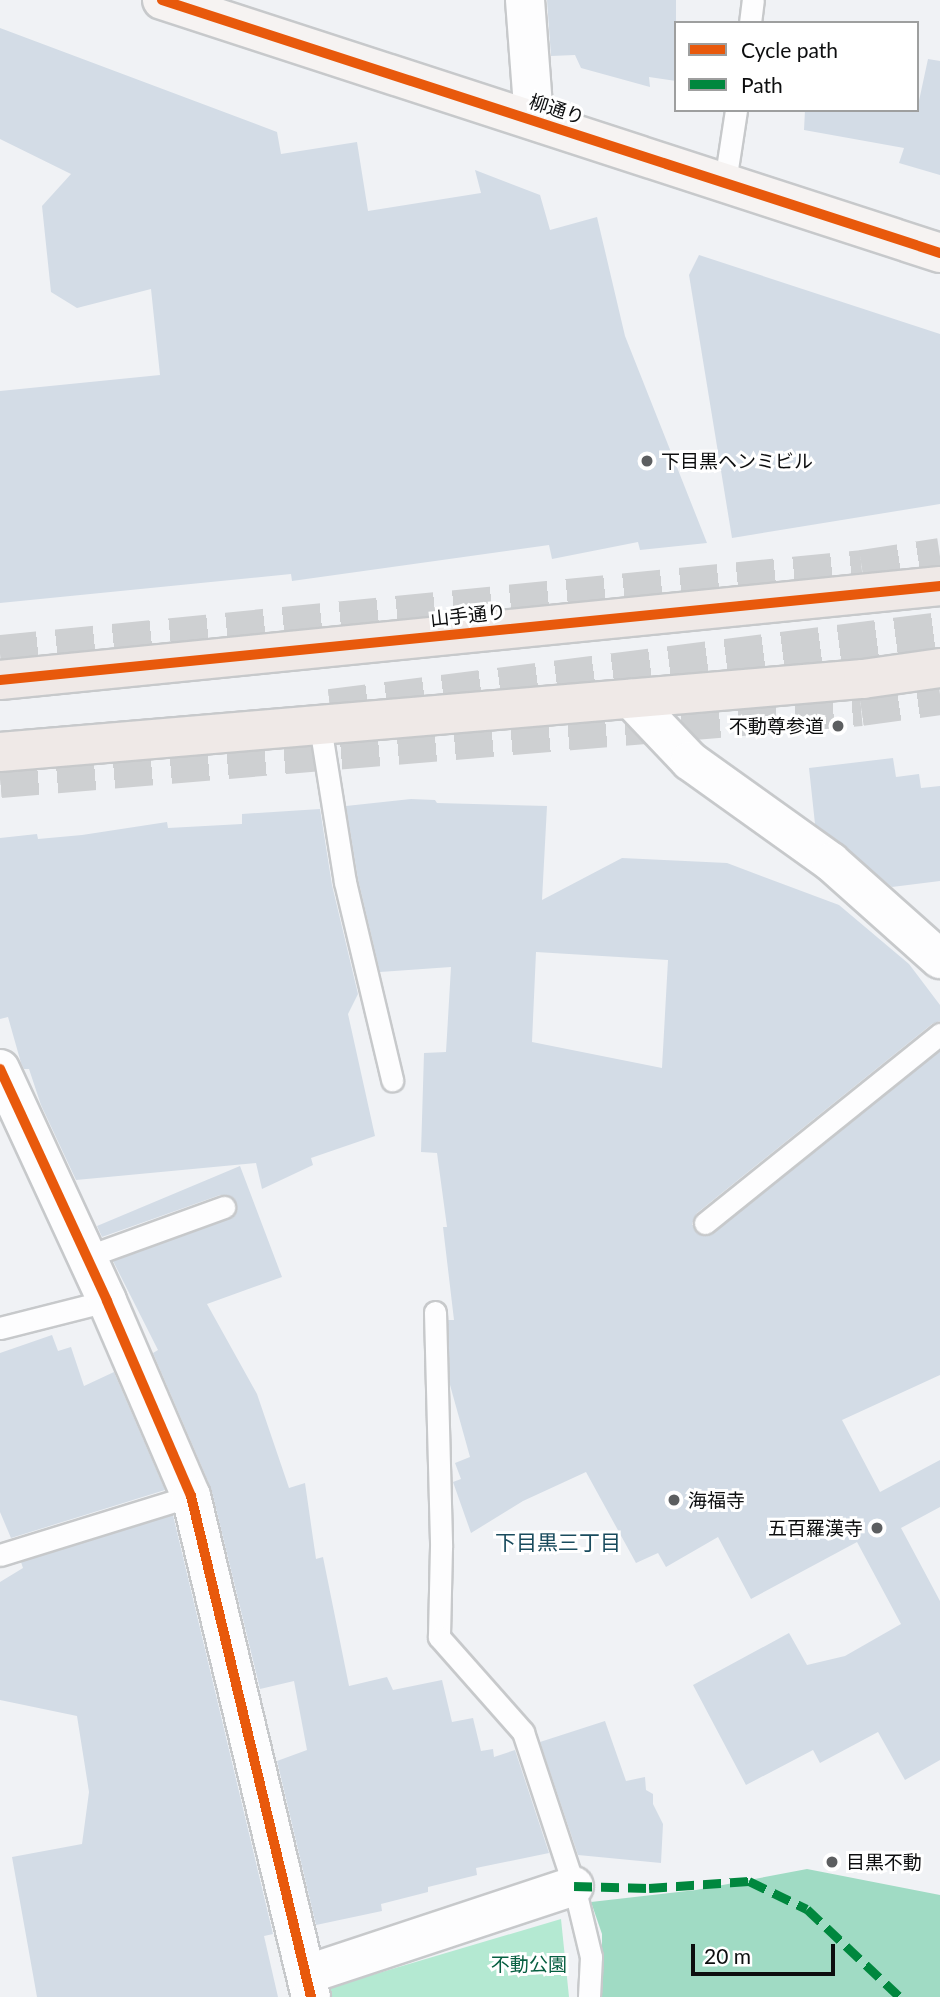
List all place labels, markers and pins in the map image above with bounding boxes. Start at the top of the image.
place label: 下目黒ヘンミビル [661,450,813,472]
marker: 下目黒ヘンミビル [639,453,655,469]
place label: 不動尊参道 [729,715,824,737]
marker: 不動尊参道 [830,718,846,734]
place label: 海福寺 [688,1489,745,1511]
marker: 海福寺 [666,1492,682,1508]
place label: 五百羅漢寺 [768,1517,863,1539]
marker: 五百羅漢寺 [869,1520,885,1536]
place label: 目黒不動 [846,1851,922,1873]
marker: 目黒不動 [824,1854,840,1870]

